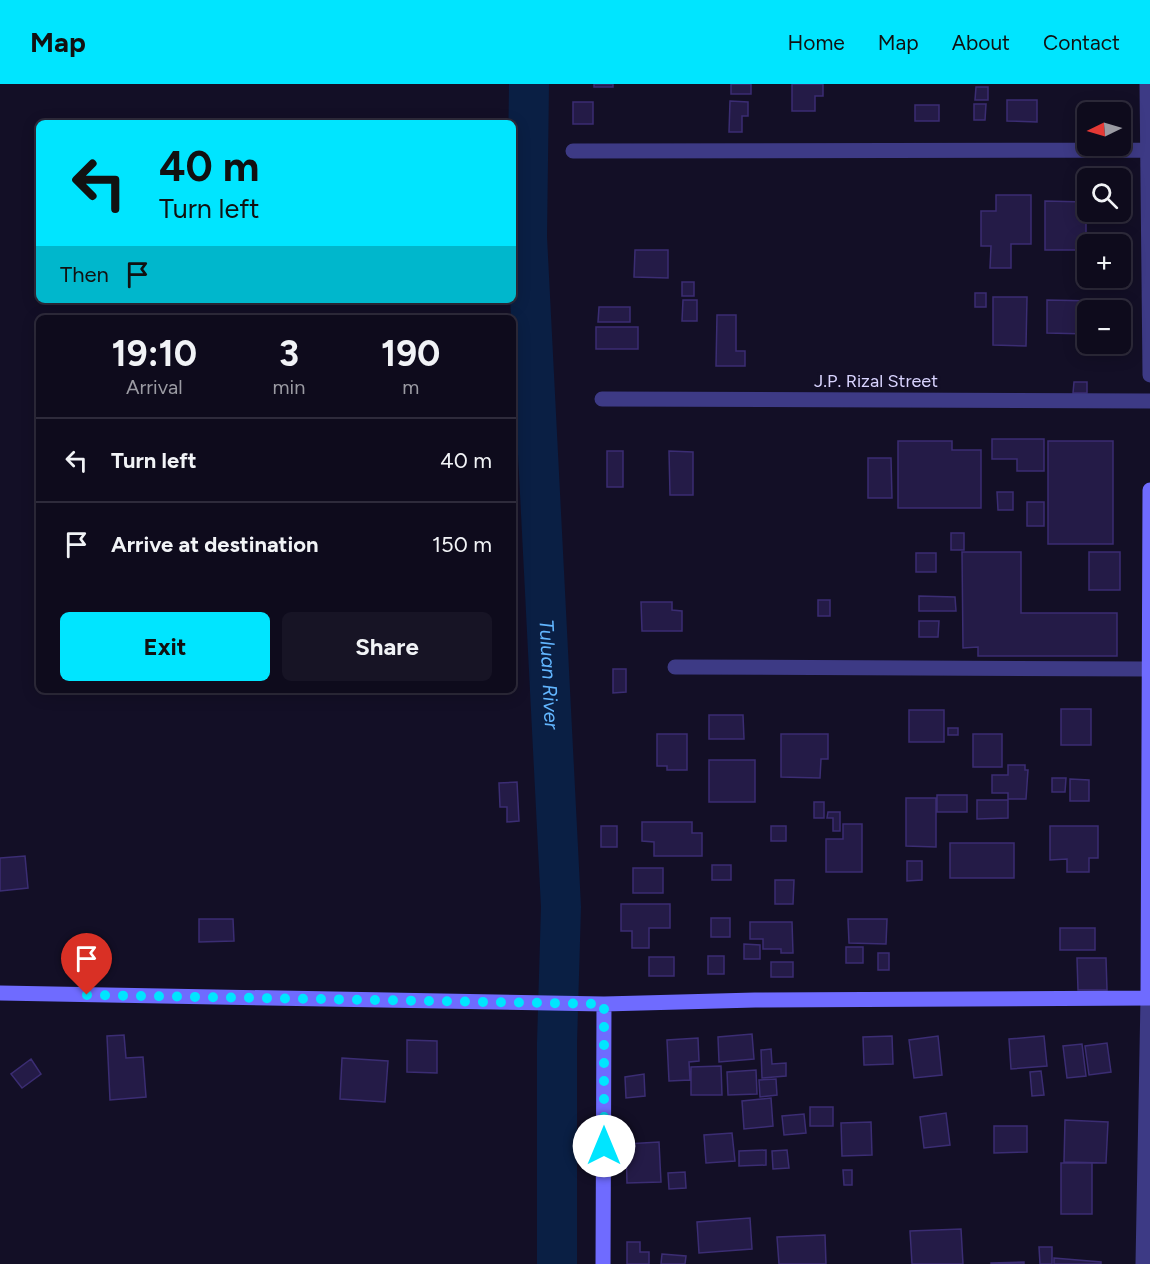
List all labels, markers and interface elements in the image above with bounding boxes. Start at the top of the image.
text: Map [30,25,86,59]
text: Home [788,30,845,55]
text: Map [878,30,919,55]
text: About [952,30,1010,55]
text: Contact [1043,30,1120,55]
north arrow [1077,102,1131,156]
map controls [1077,102,1131,354]
text: 40 m [159,141,259,192]
icon: left [60,144,138,222]
button: search [1077,168,1131,222]
text: Turn left [159,192,259,225]
button: + [1077,234,1131,288]
icon: arrive [121,258,154,291]
text: Then [60,261,109,288]
button: − [1077,300,1131,354]
text: 19:10 [112,332,197,375]
text: 3 [279,332,299,375]
text: 190 [381,332,440,375]
street label: J.P. Rizal Street [814,370,938,392]
text: Arrival [126,375,183,399]
text: min [273,375,305,399]
text: m [402,375,419,399]
icon: left [60,444,93,477]
text: Turn left [111,447,197,474]
text: 40 m [440,447,492,474]
icon: arrive [60,528,93,561]
text: Arrive at destination [111,531,319,558]
text: 150 m [432,531,492,558]
button: Exit [60,612,270,681]
button: Share [282,612,492,681]
water label: Tuluan River [534,619,564,731]
pin [61,933,112,995]
icon: arrive [70,942,103,975]
position arrow [572,1114,636,1178]

